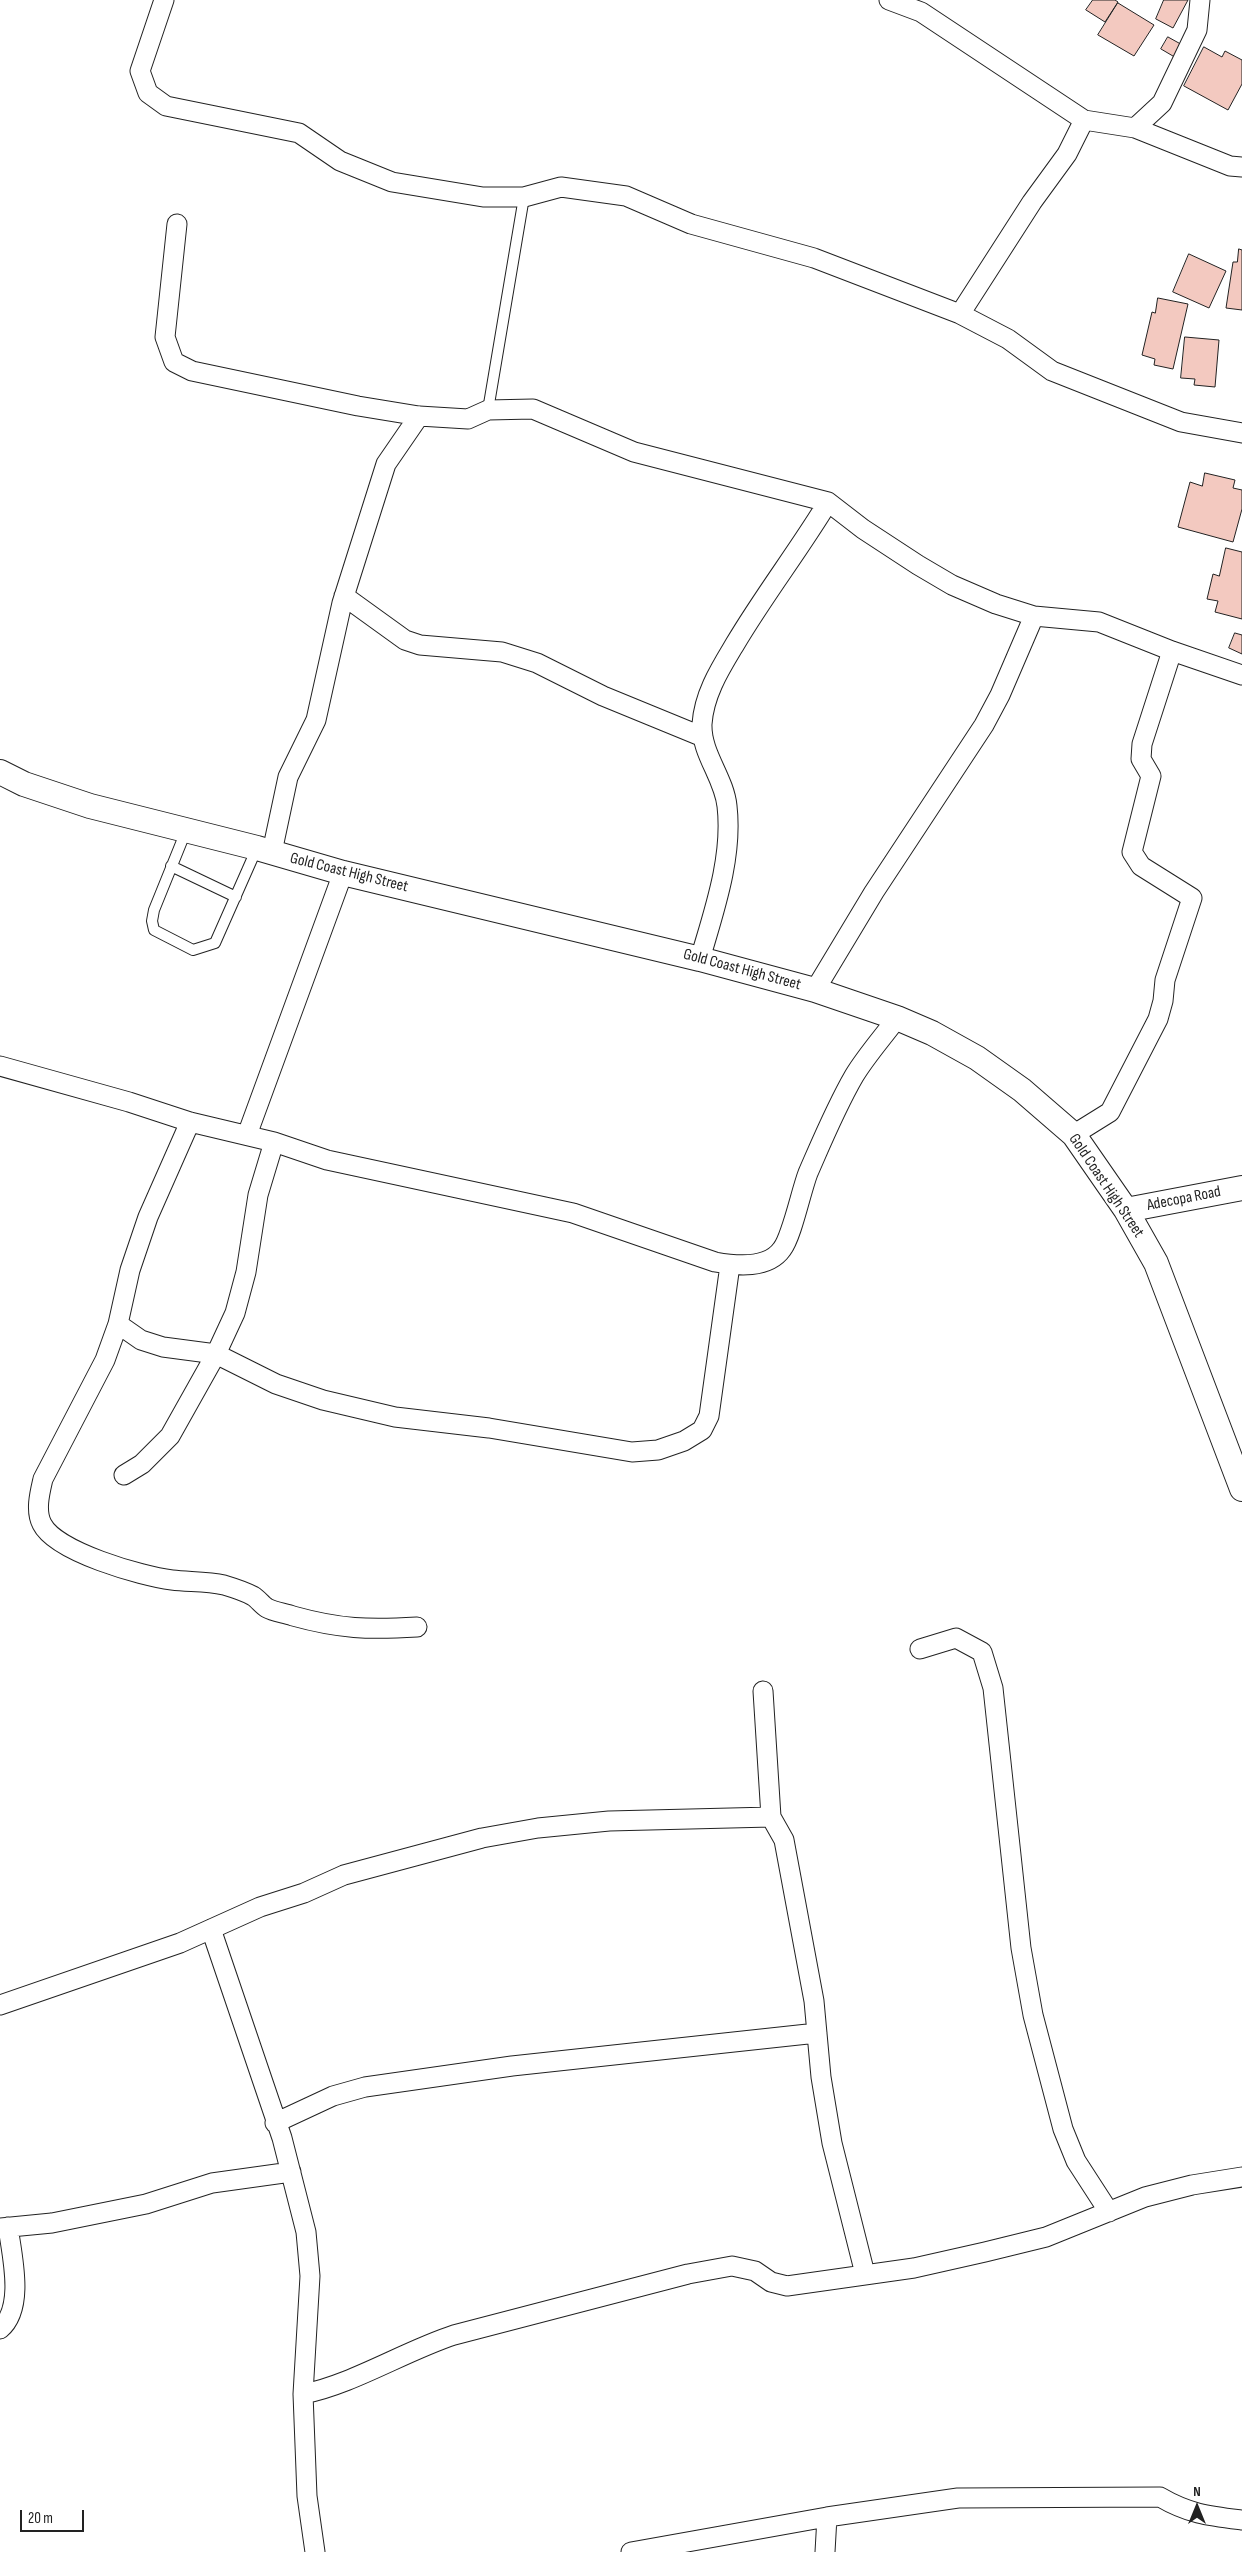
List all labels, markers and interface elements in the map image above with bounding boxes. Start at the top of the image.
street label: Gold Coast High Street [288,849,410,897]
street label: Gold Coast High Street [681,945,803,995]
street label: Gold Coast High Street [1064,1130,1148,1242]
street label: Adecopa Road [1146,1182,1222,1216]
north arrow [1172,2482,1222,2532]
text: N [1193,2483,1201,2500]
scale bar [22,2500,86,2532]
text: 20 m [28,2509,53,2528]

